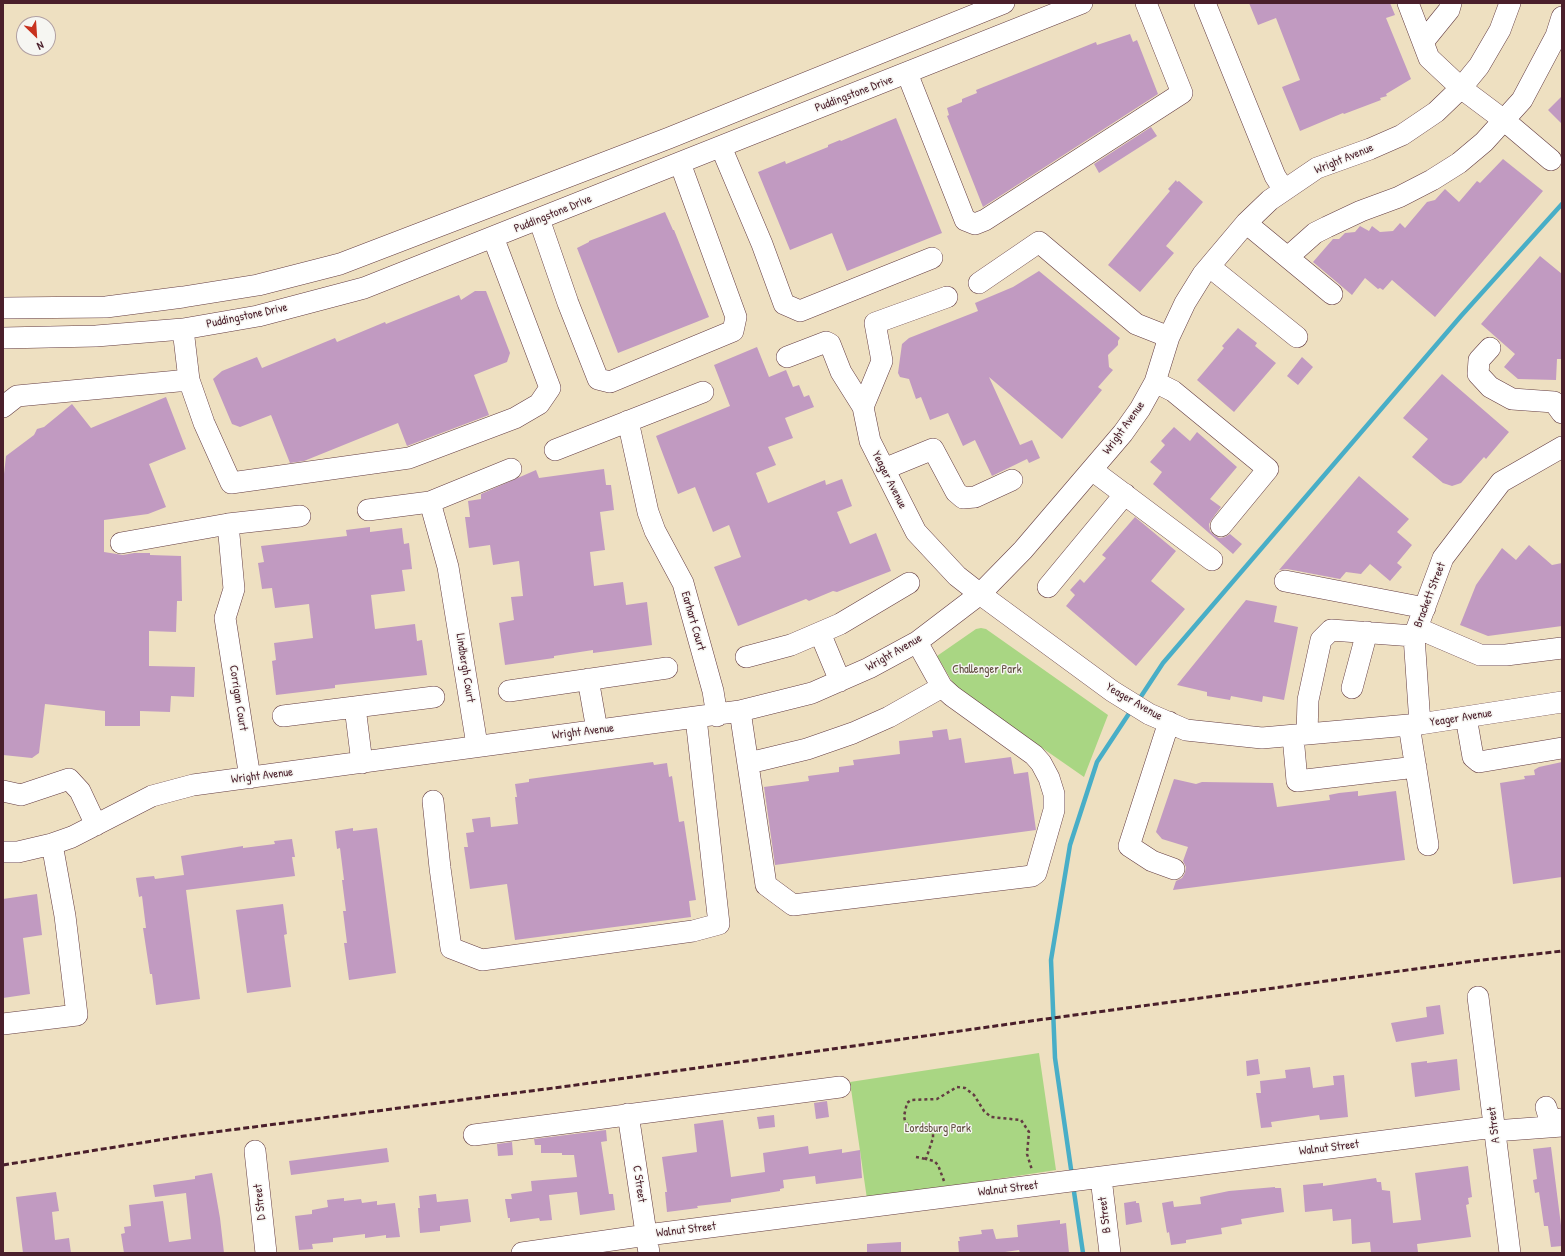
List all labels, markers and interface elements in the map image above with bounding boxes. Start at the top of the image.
north arrow [16,16,56,56]
text: N [35,38,46,54]
street label: Puddingstone Drive [813,72,895,116]
street label: Wright Avenue [1312,141,1376,177]
street label: Puddingstone Drive [512,192,594,236]
street label: Puddingstone Drive [205,300,289,332]
street label: Wright Avenue [1100,399,1148,457]
street label: Yeager Avenue [868,449,910,511]
street label: Brackett Street [1411,560,1449,630]
street label: Earhart Court [678,590,708,652]
street label: Wright Avenue [863,631,925,675]
street label: Lindbergh Court [452,632,478,704]
park label: Challenger Park [952,663,1022,677]
street label: Corrigan Court [226,664,250,732]
street label: Yeager Avenue [1103,680,1165,724]
street label: Yeager Avenue [1429,706,1493,730]
street label: Wright Avenue [551,721,615,743]
street label: Wright Avenue [230,765,294,787]
street label: A Street [1485,1106,1503,1144]
park label: Lordsburg Park [905,1122,971,1136]
street label: Walnut Street [1298,1137,1360,1159]
street label: C Street [629,1164,649,1204]
street label: Walnut Street [977,1178,1039,1200]
street label: D Street [251,1183,269,1221]
street label: B Street [1096,1196,1114,1234]
street label: Walnut Street [655,1219,717,1241]

